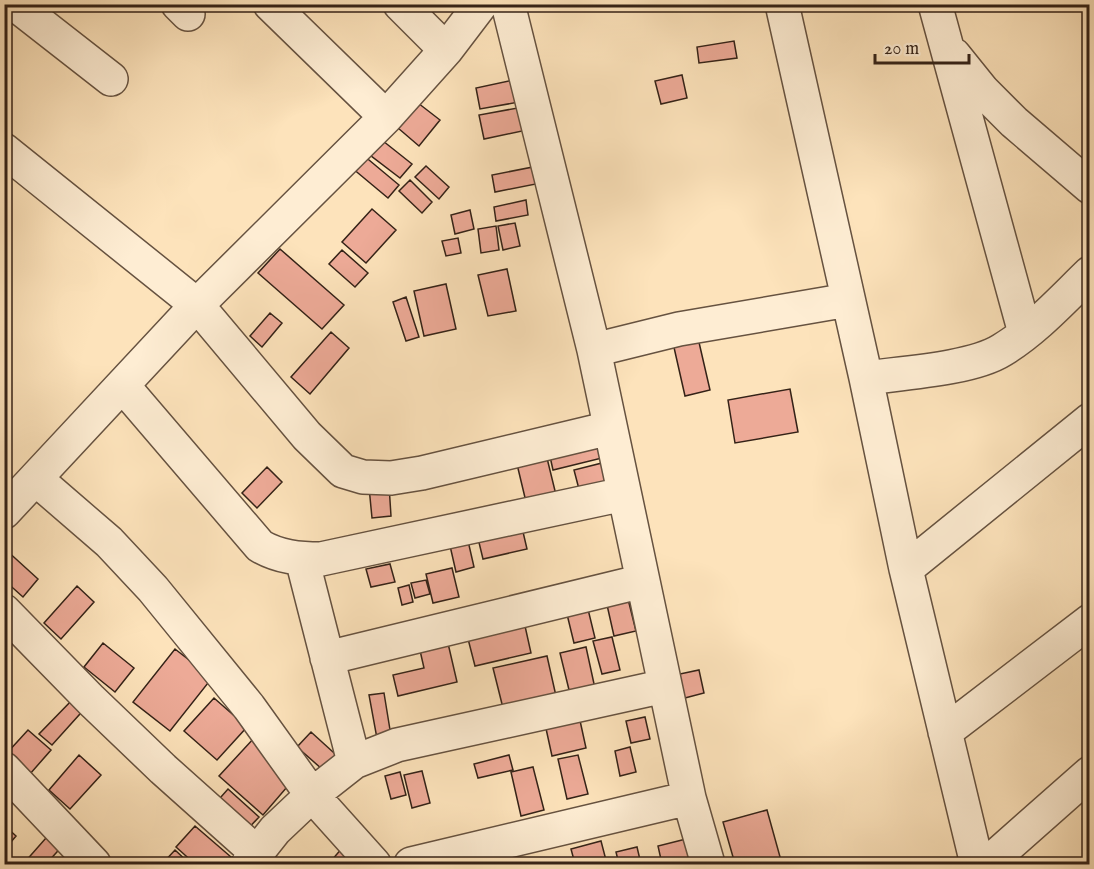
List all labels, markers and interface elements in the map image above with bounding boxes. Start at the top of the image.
scale bar [875,27,970,65]
text: 20 m [884,38,919,61]

